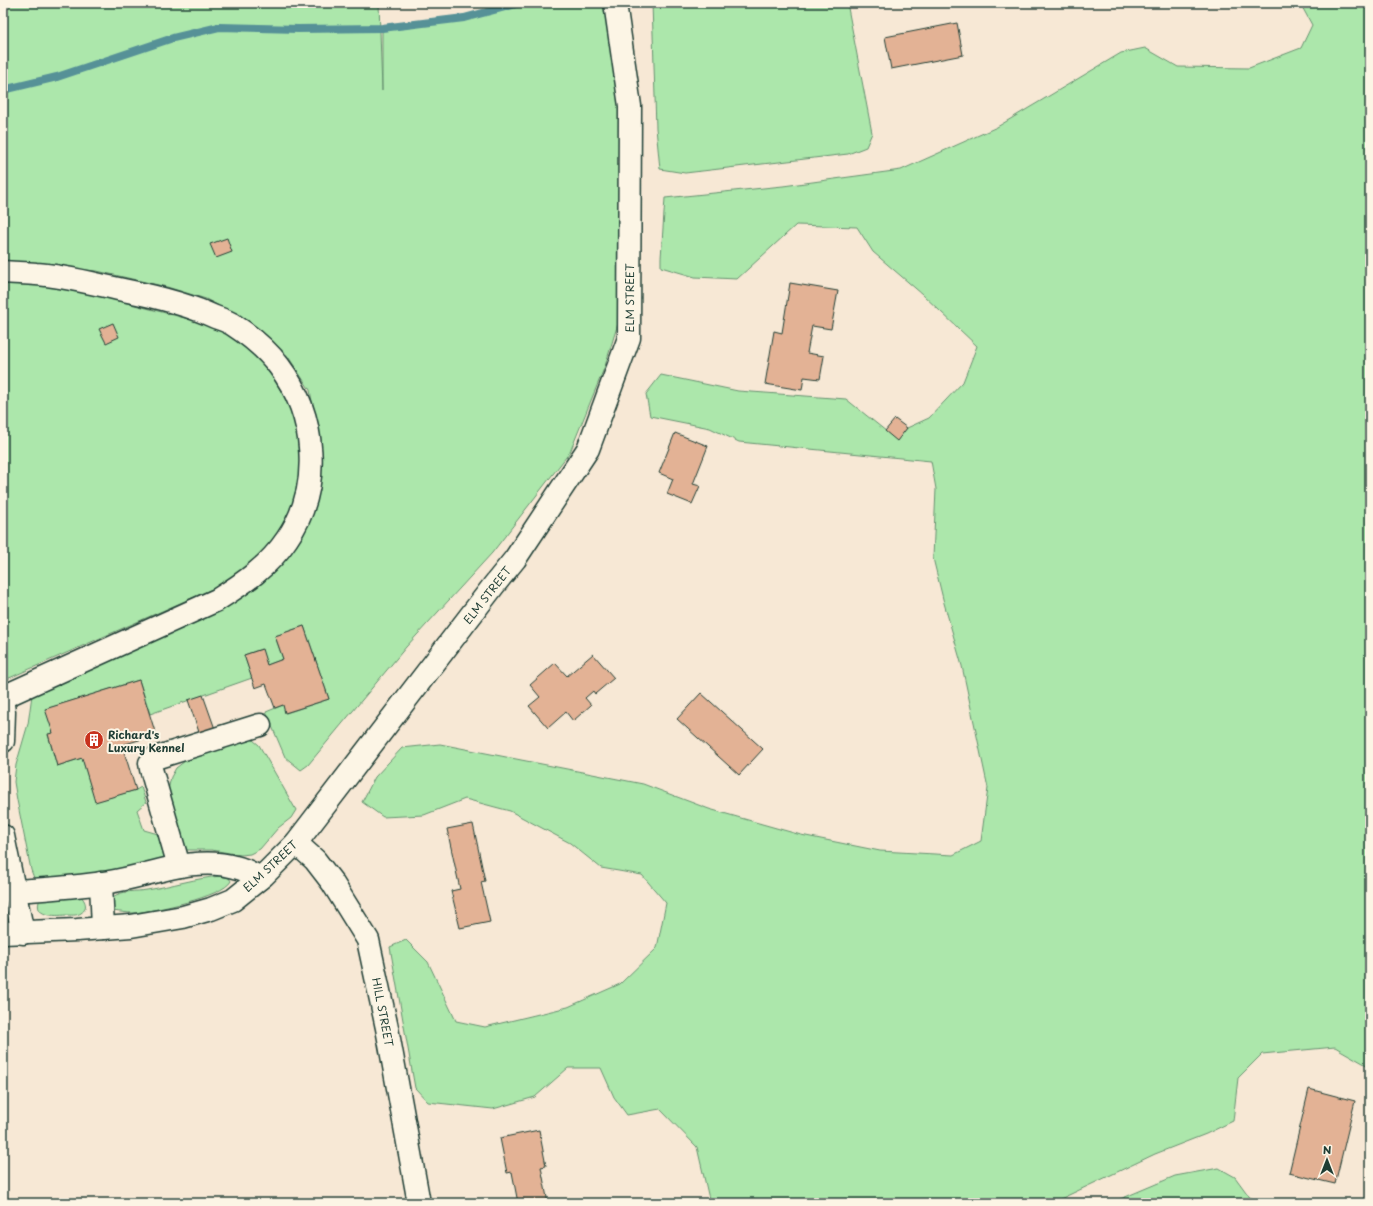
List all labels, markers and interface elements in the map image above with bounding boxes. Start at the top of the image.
street label: ELM STREET [621,263,638,333]
street label: ELM STREET [459,562,515,627]
place label: Richard's Luxury Kennel [108,726,184,756]
building icon: Richard's Luxury Kennel [83,729,105,751]
street label: ELM STREET [239,836,301,896]
street label: HILL STREET [368,976,398,1048]
north arrow [1307,1140,1347,1180]
text: N [1323,1141,1332,1158]

